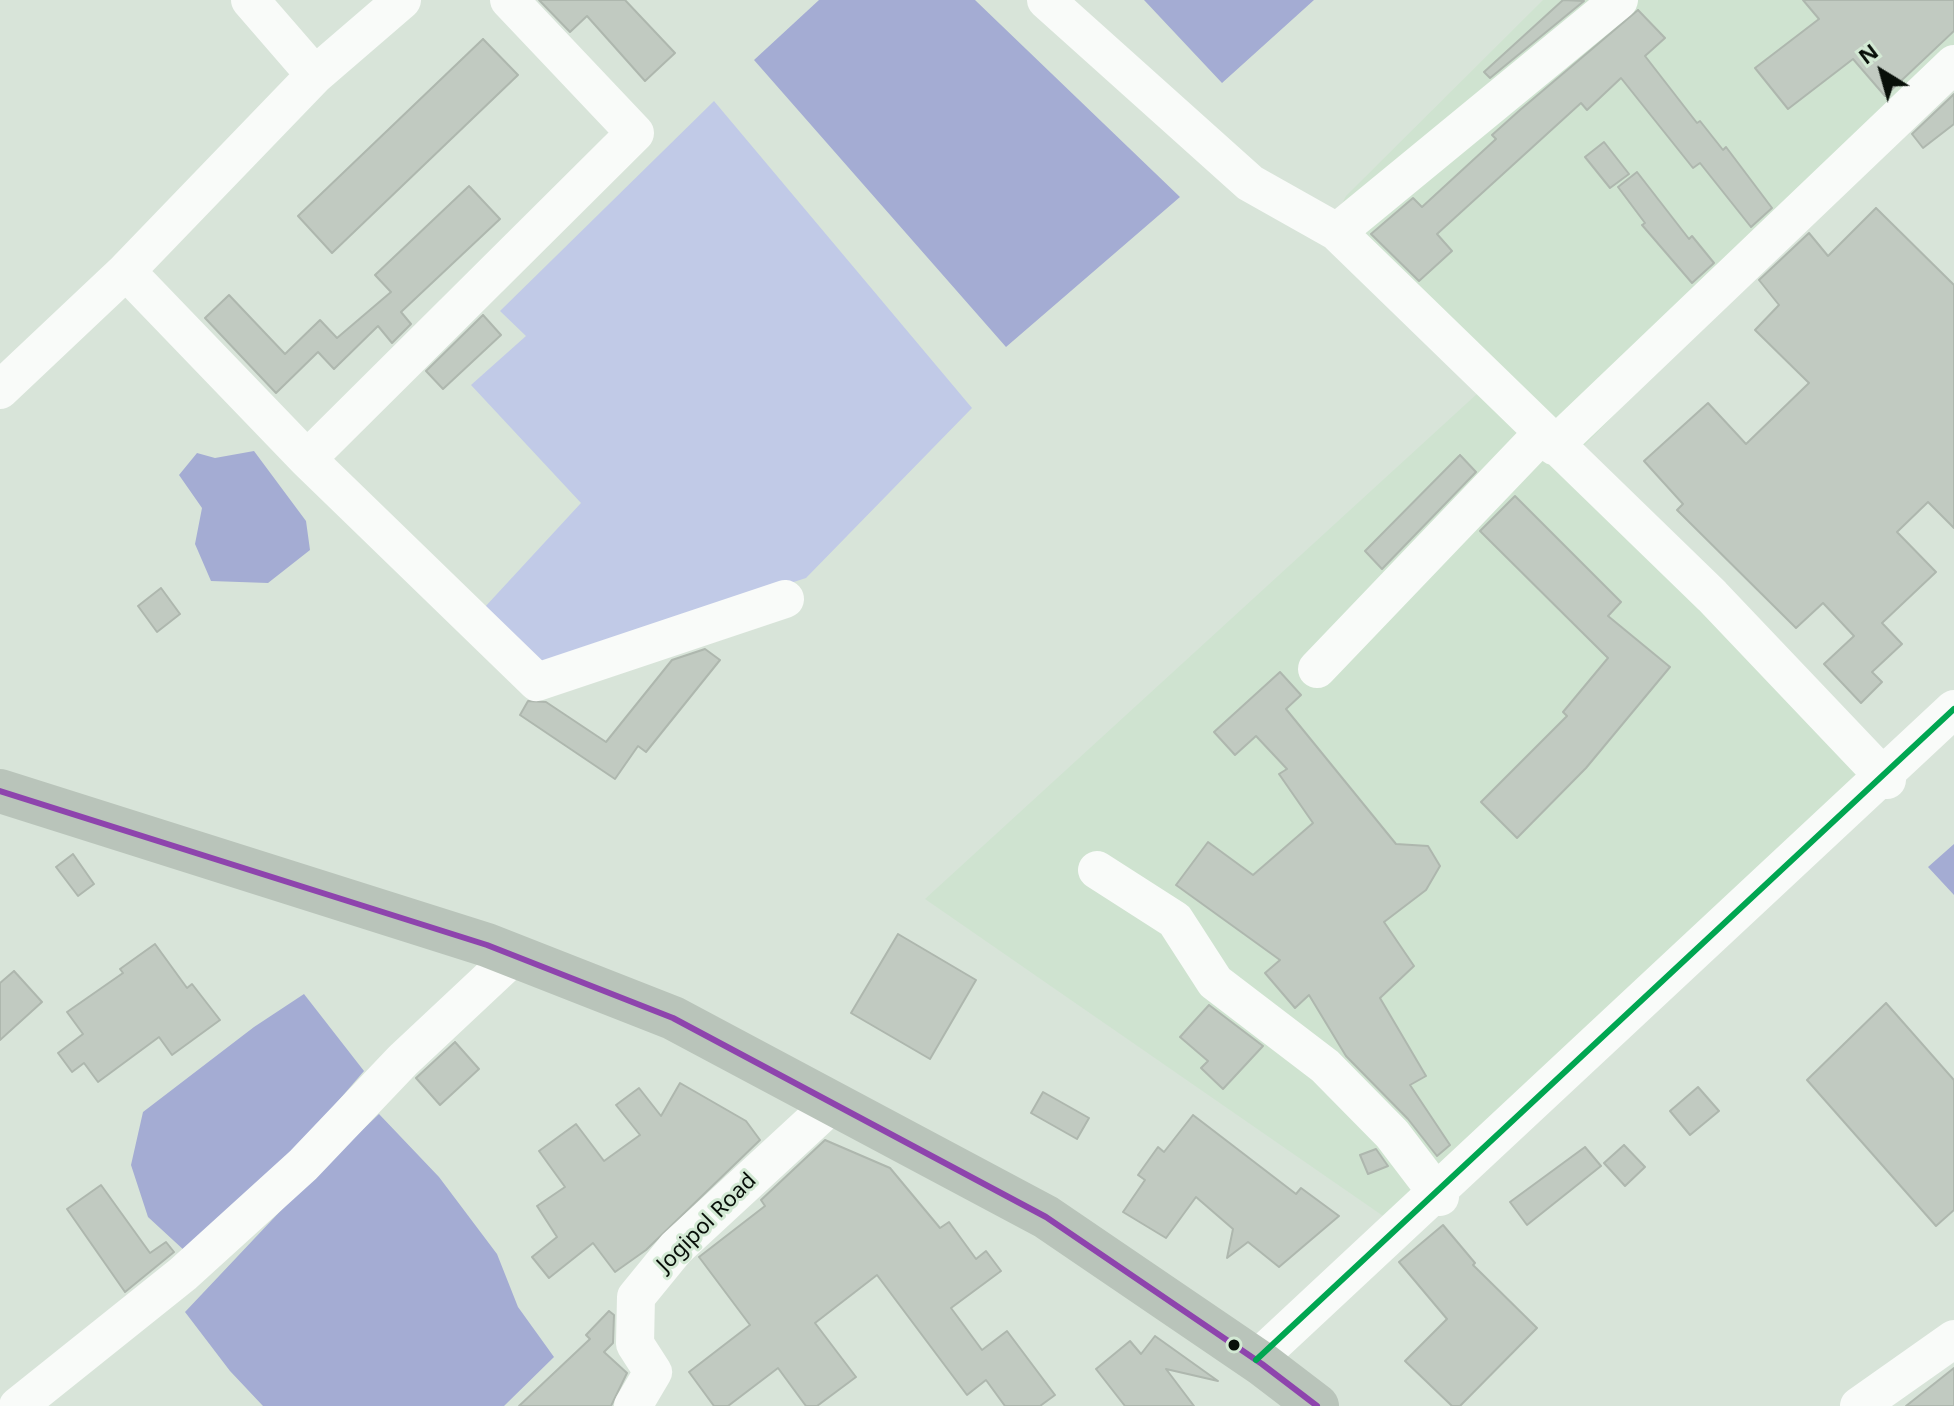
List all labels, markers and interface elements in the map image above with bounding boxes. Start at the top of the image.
north arrow [1842,32,1922,112]
text: N [1851,35,1884,70]
street label: Jogipol Road [652,1168,762,1278]
unlabelled marker [1226,1337,1242,1353]

